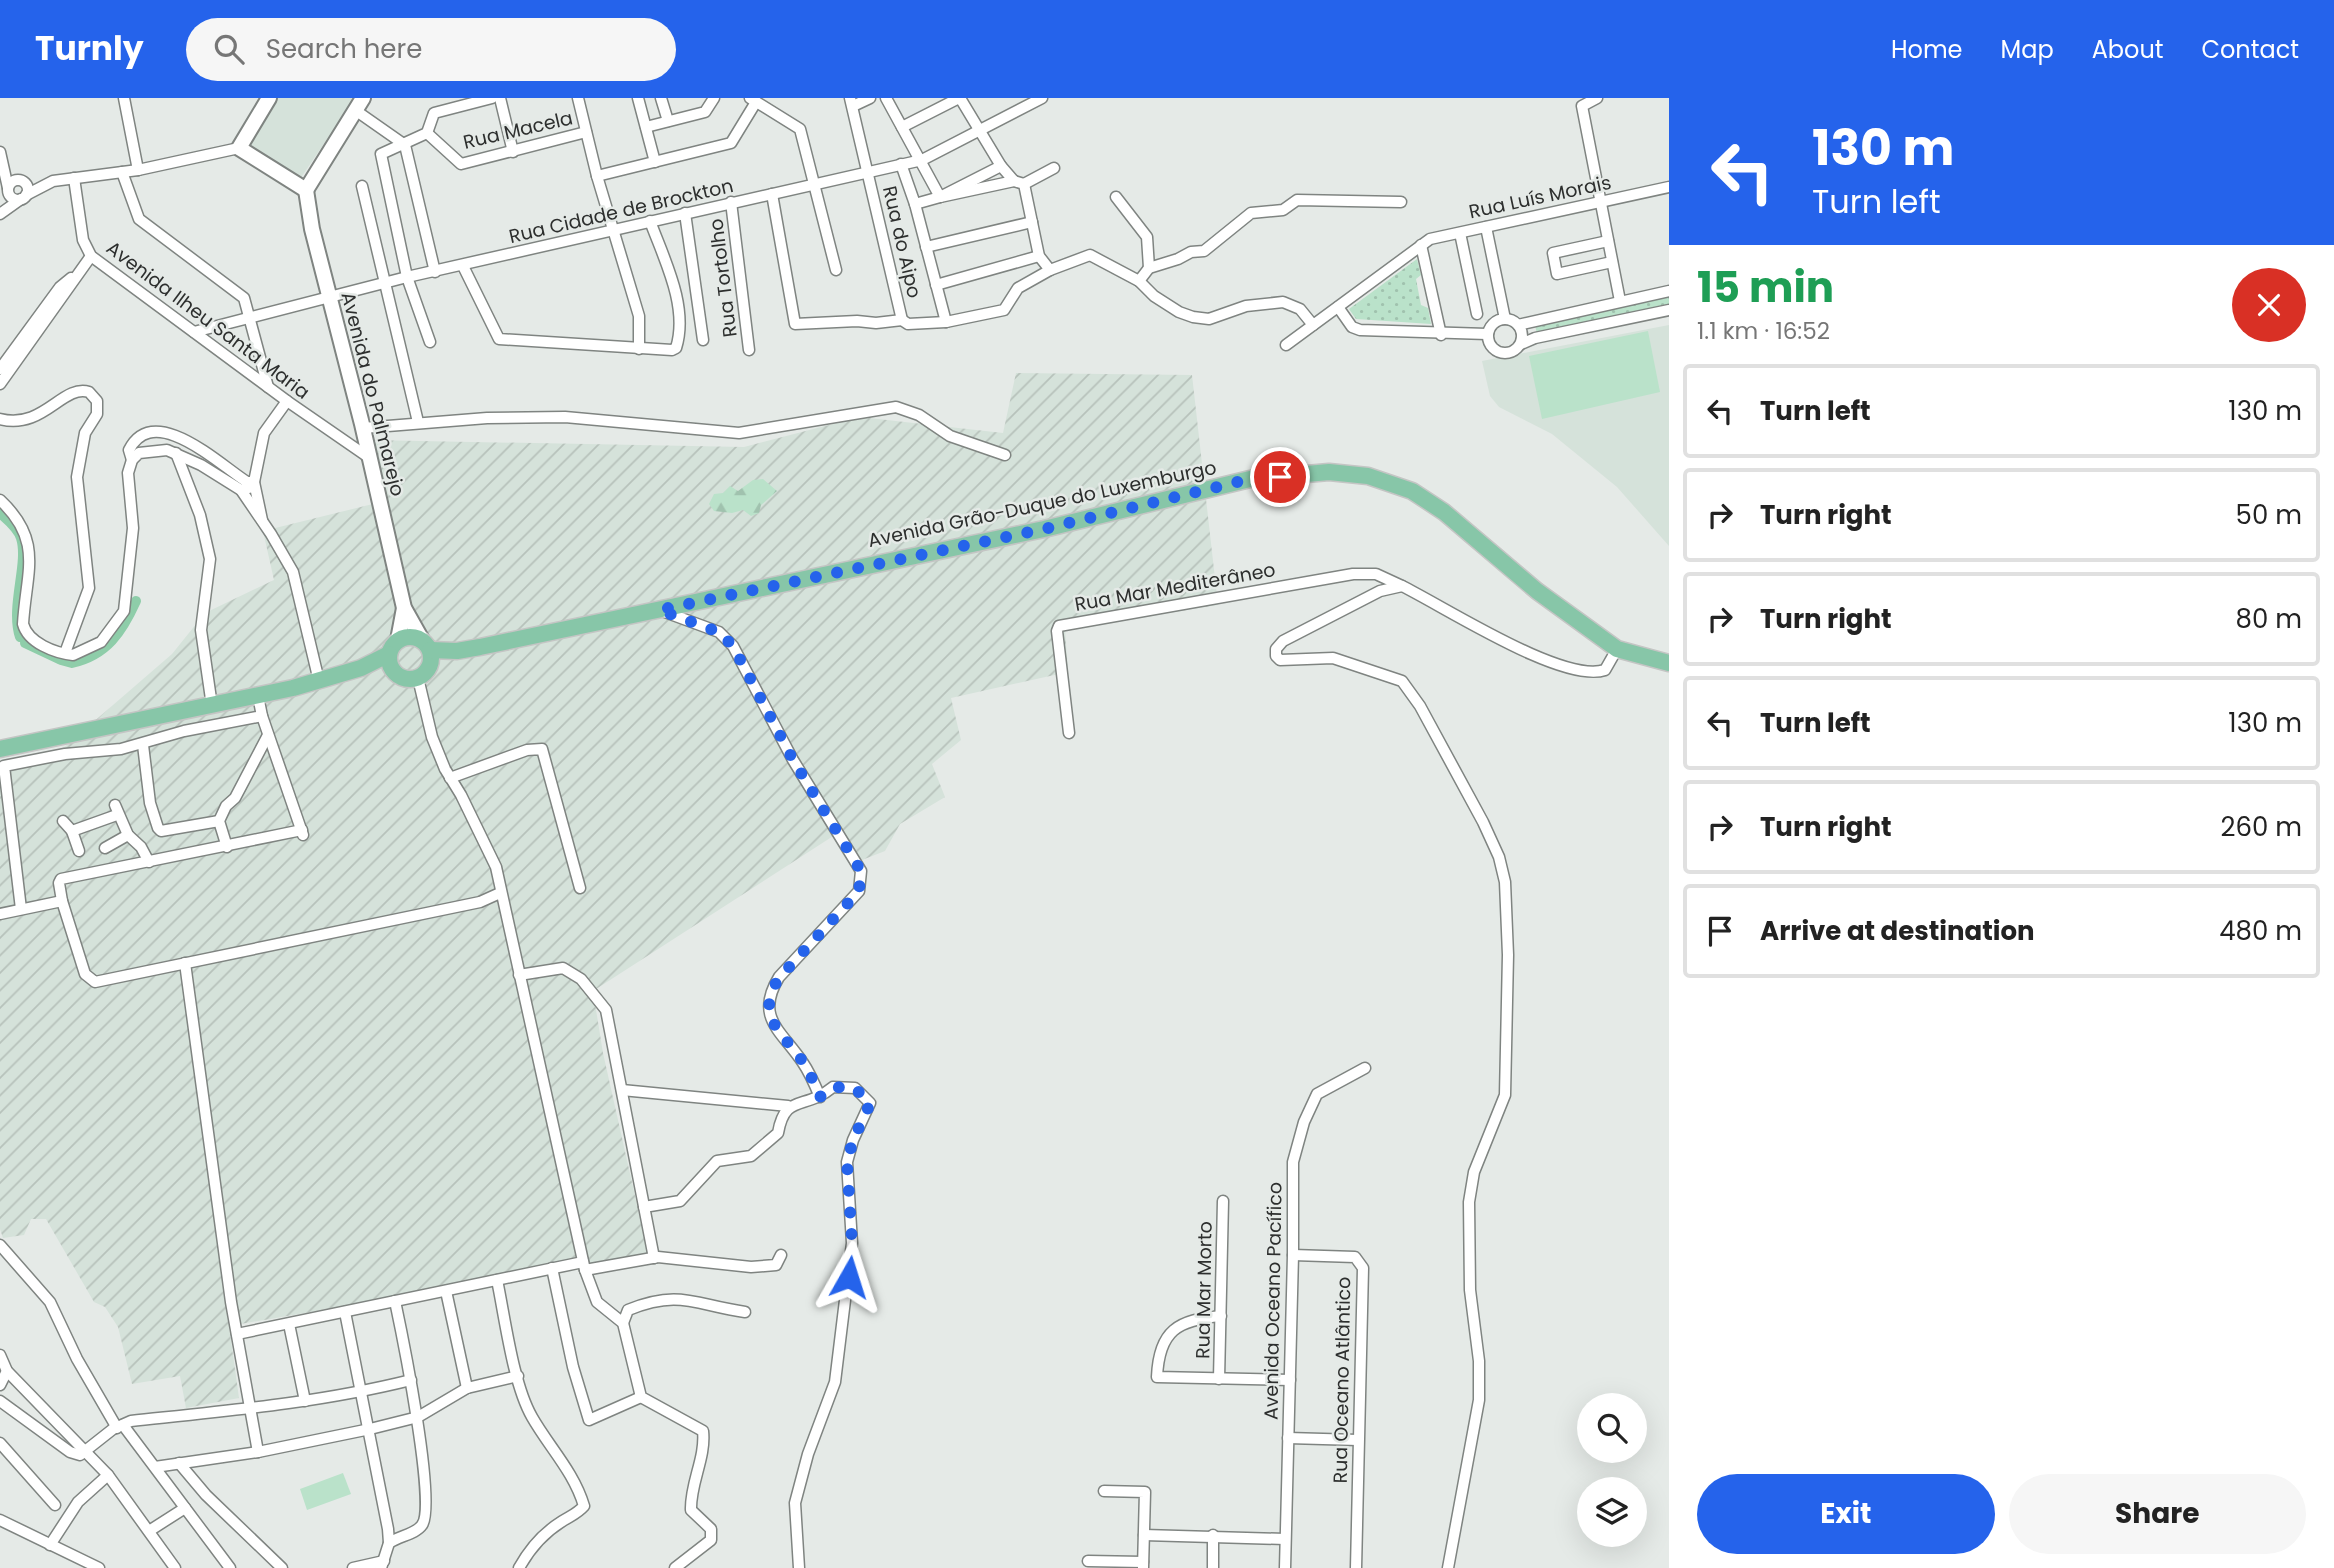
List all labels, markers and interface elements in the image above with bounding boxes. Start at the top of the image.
search box [186,18,676,81]
text: Turnly [35,25,144,72]
icon: search [210,30,248,68]
text: Search here [266,31,422,67]
text: Home [1891,33,1963,66]
text: Map [2001,33,2054,66]
text: About [2092,33,2163,66]
text: Contact [2201,33,2299,66]
street label: Rua Macela [461,104,575,156]
text: 130 m [1812,114,1954,182]
icon: left [1697,126,1788,217]
street label: Rua Luís Morais [1466,169,1614,225]
street label: Rua Cidade de Brockton [506,172,736,250]
text: Turn left [1812,179,1941,224]
street label: Rua do Aipo [876,183,928,301]
street label: Rua Tortolho [702,217,744,339]
street label: Avenida Ilheu Santa Maria [101,235,315,405]
text: 15 min [1697,258,1834,317]
button: close [2232,268,2306,342]
street label: Avenida do Palmarejo [335,289,411,499]
text: 1.1 km · 16:52 [1697,315,1830,347]
icon: left [1701,392,1739,430]
text: Turn left [1760,393,1871,429]
text: 130 m [2228,393,2302,429]
pin [1250,447,1310,507]
street label: Avenida Grão-Duque do Luxemburgo [865,454,1219,554]
icon: arrive [1261,458,1299,496]
icon: right [1701,496,1739,534]
text: Turn right [1760,497,1892,533]
text: 50 m [2236,497,2302,533]
street label: Rua Mar Mediterâneo [1073,556,1277,618]
icon: right [1701,600,1739,638]
text: Turn right [1760,601,1892,637]
text: 80 m [2236,601,2302,637]
icon: left [1701,704,1739,742]
text: Turn left [1760,705,1871,741]
text: 130 m [2228,705,2302,741]
icon: right [1701,808,1739,846]
text: Turn right [1760,809,1892,845]
text: 260 m [2220,809,2302,845]
icon: arrive [1701,912,1739,950]
text: Arrive at destination [1760,913,2035,949]
text: 480 m [2219,913,2302,949]
street label: Avenida Oceano Pacífico [1257,1182,1289,1420]
street label: Rua Mar Morto [1189,1221,1219,1359]
position arrow [812,1240,886,1314]
street label: Rua Oceano Atlântico [1327,1276,1357,1484]
map controls [1577,1393,1647,1547]
button: search [1577,1393,1647,1463]
button: Exit [1697,1474,1995,1554]
button: Share [2009,1474,2306,1554]
button: layers [1577,1477,1647,1547]

